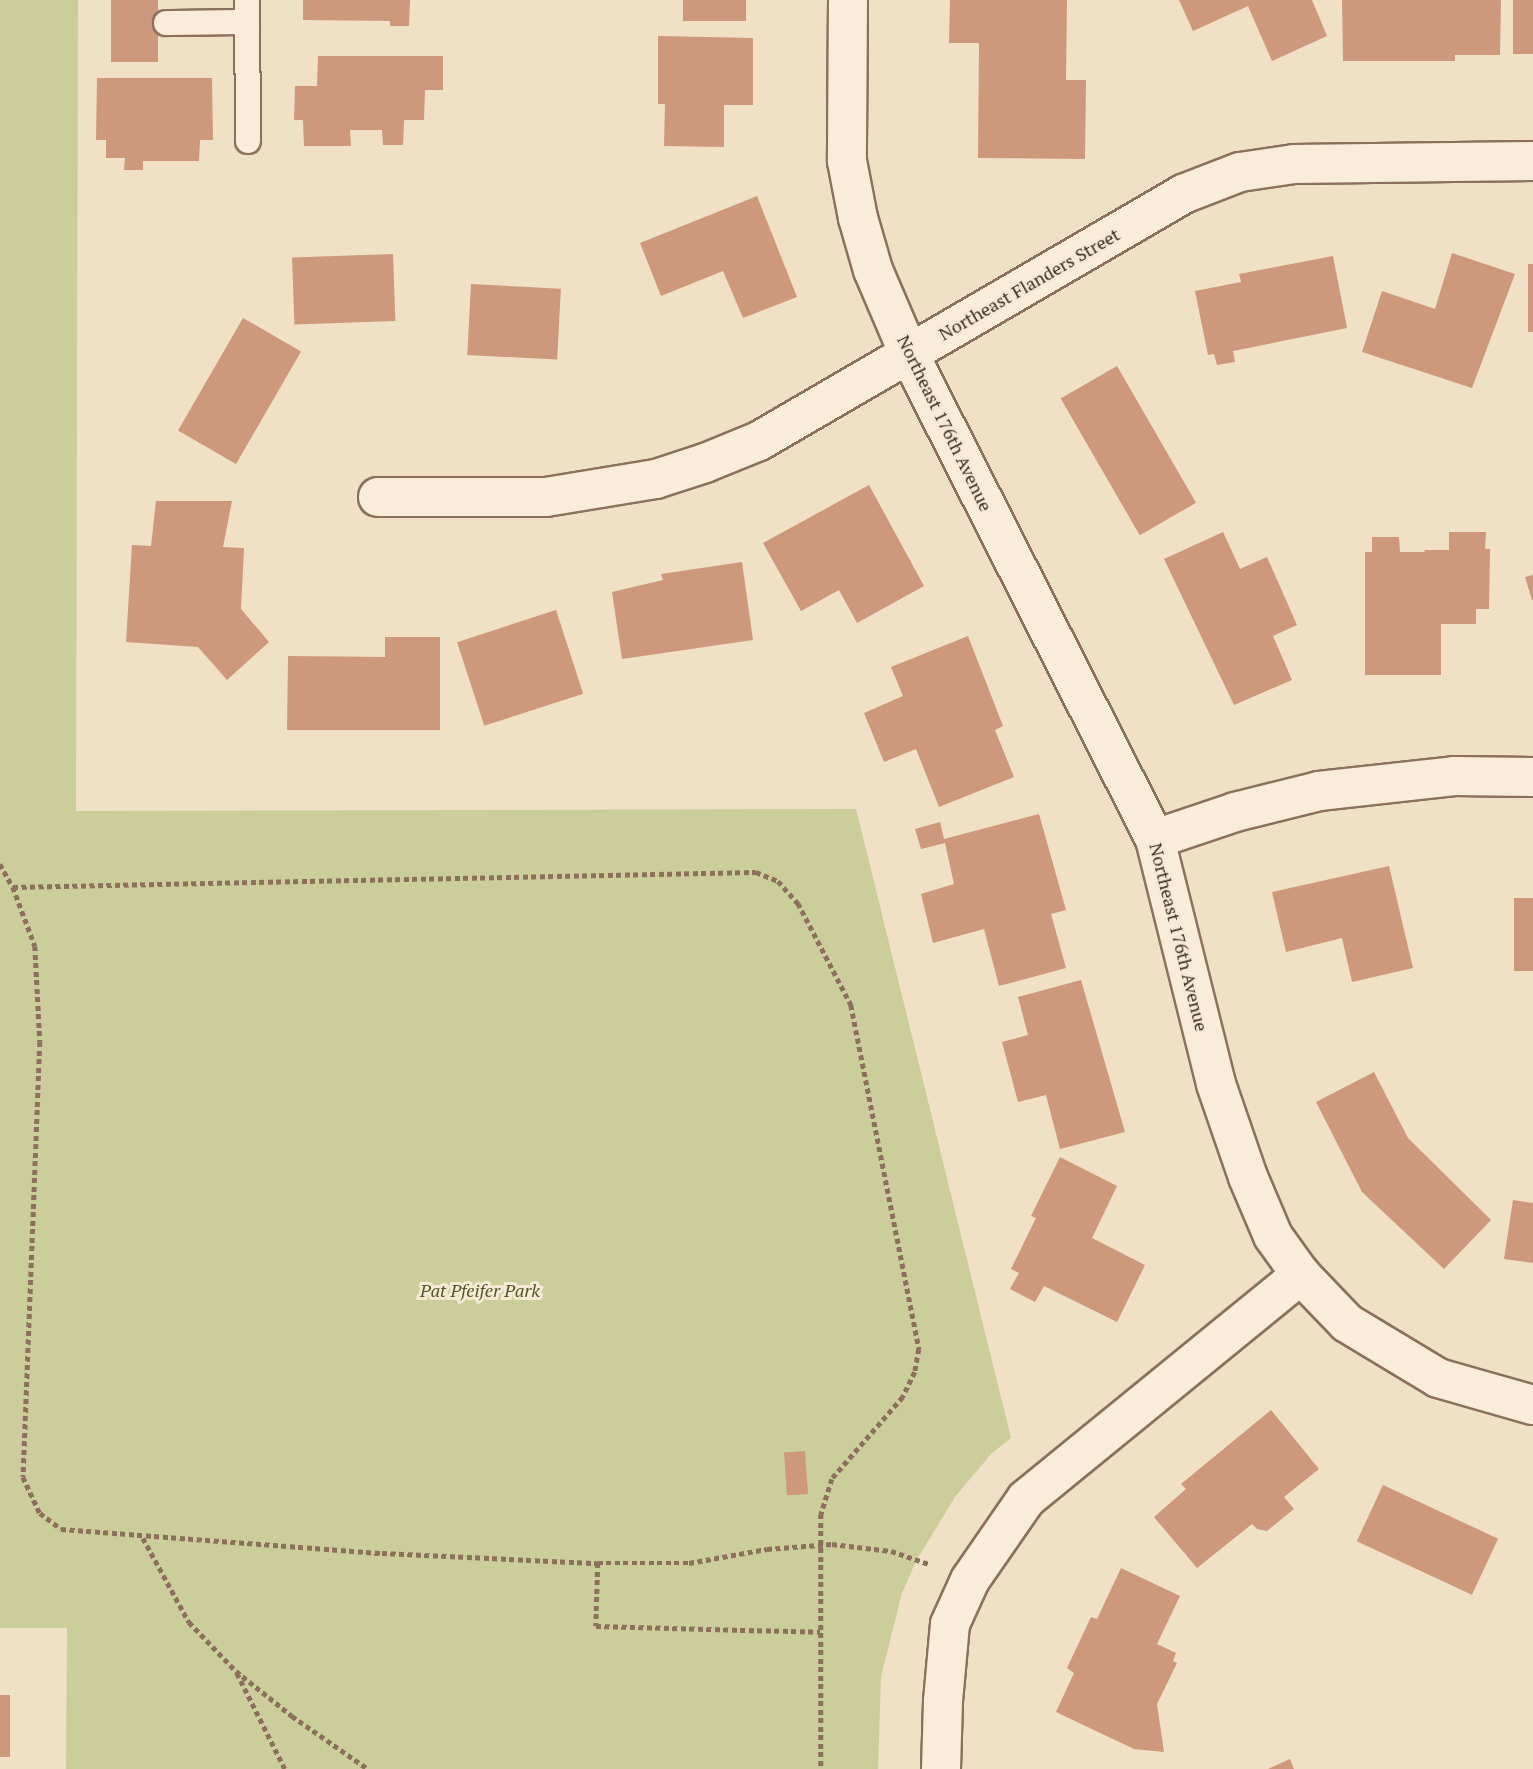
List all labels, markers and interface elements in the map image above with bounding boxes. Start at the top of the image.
street label: Northeast Flanders Street [935,223,1123,345]
street label: Northeast 176th Avenue [893,331,997,515]
street label: Northeast 176th Avenue [1145,840,1213,1034]
park label: Pat Pfeifer Park [420,1279,540,1301]

